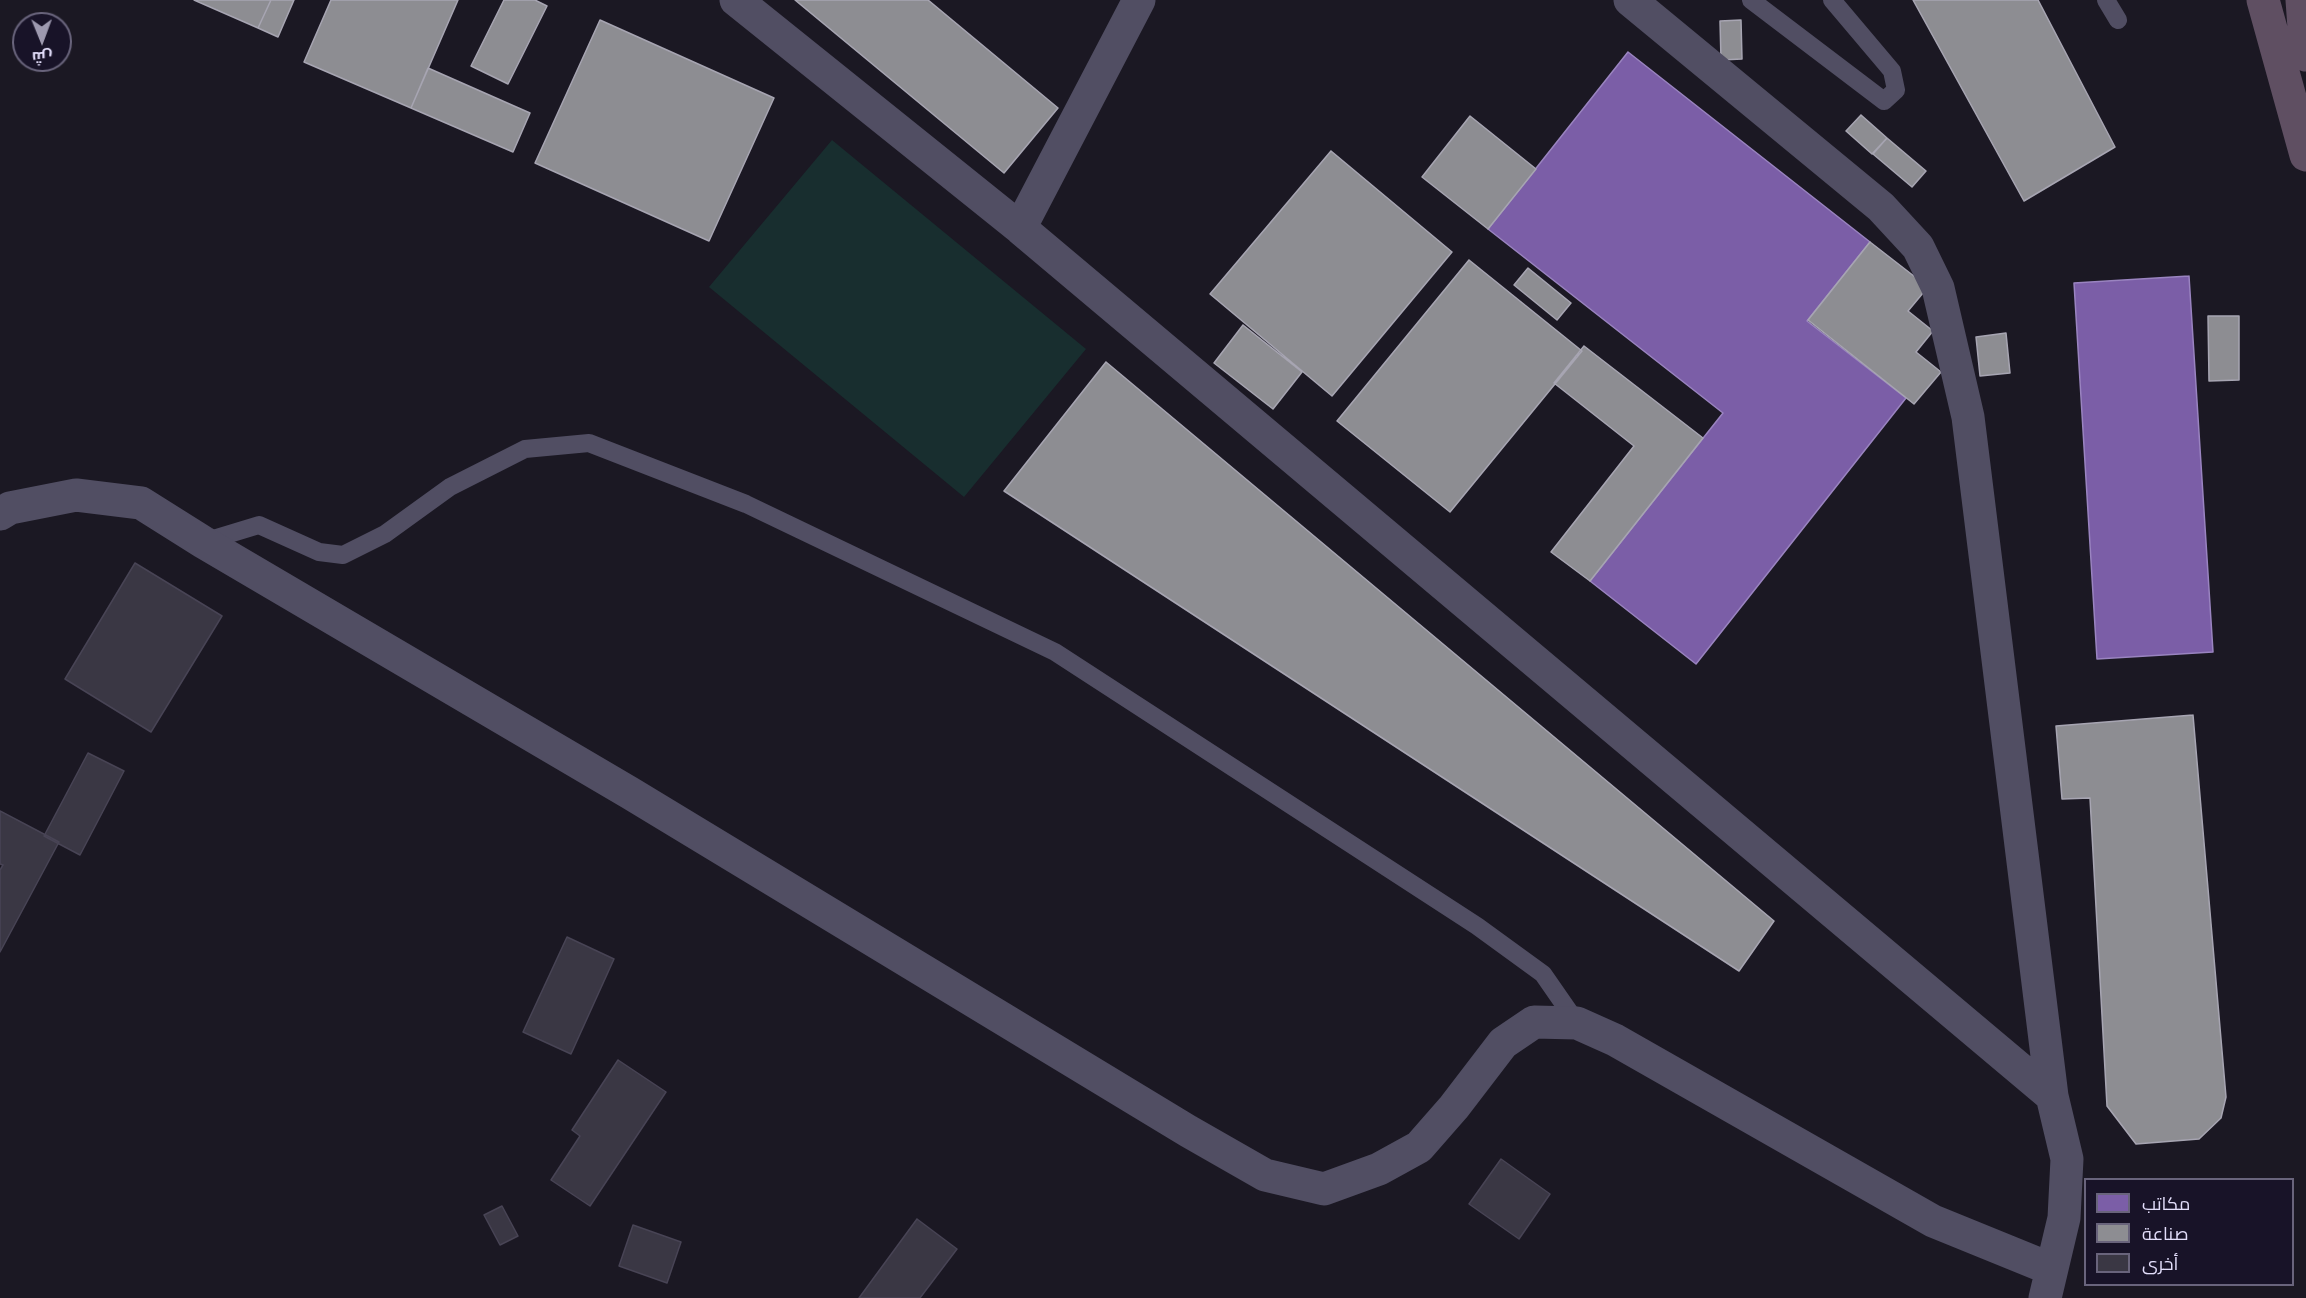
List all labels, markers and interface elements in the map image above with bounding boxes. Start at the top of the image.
north arrow [12,12,72,72]
text: ش [32,48,53,68]
legend [2084,1178,2294,1286]
text: مكاتب [2142,1193,2190,1214]
text: صناعة [2142,1223,2188,1244]
text: أخرى [2142,1253,2178,1274]

